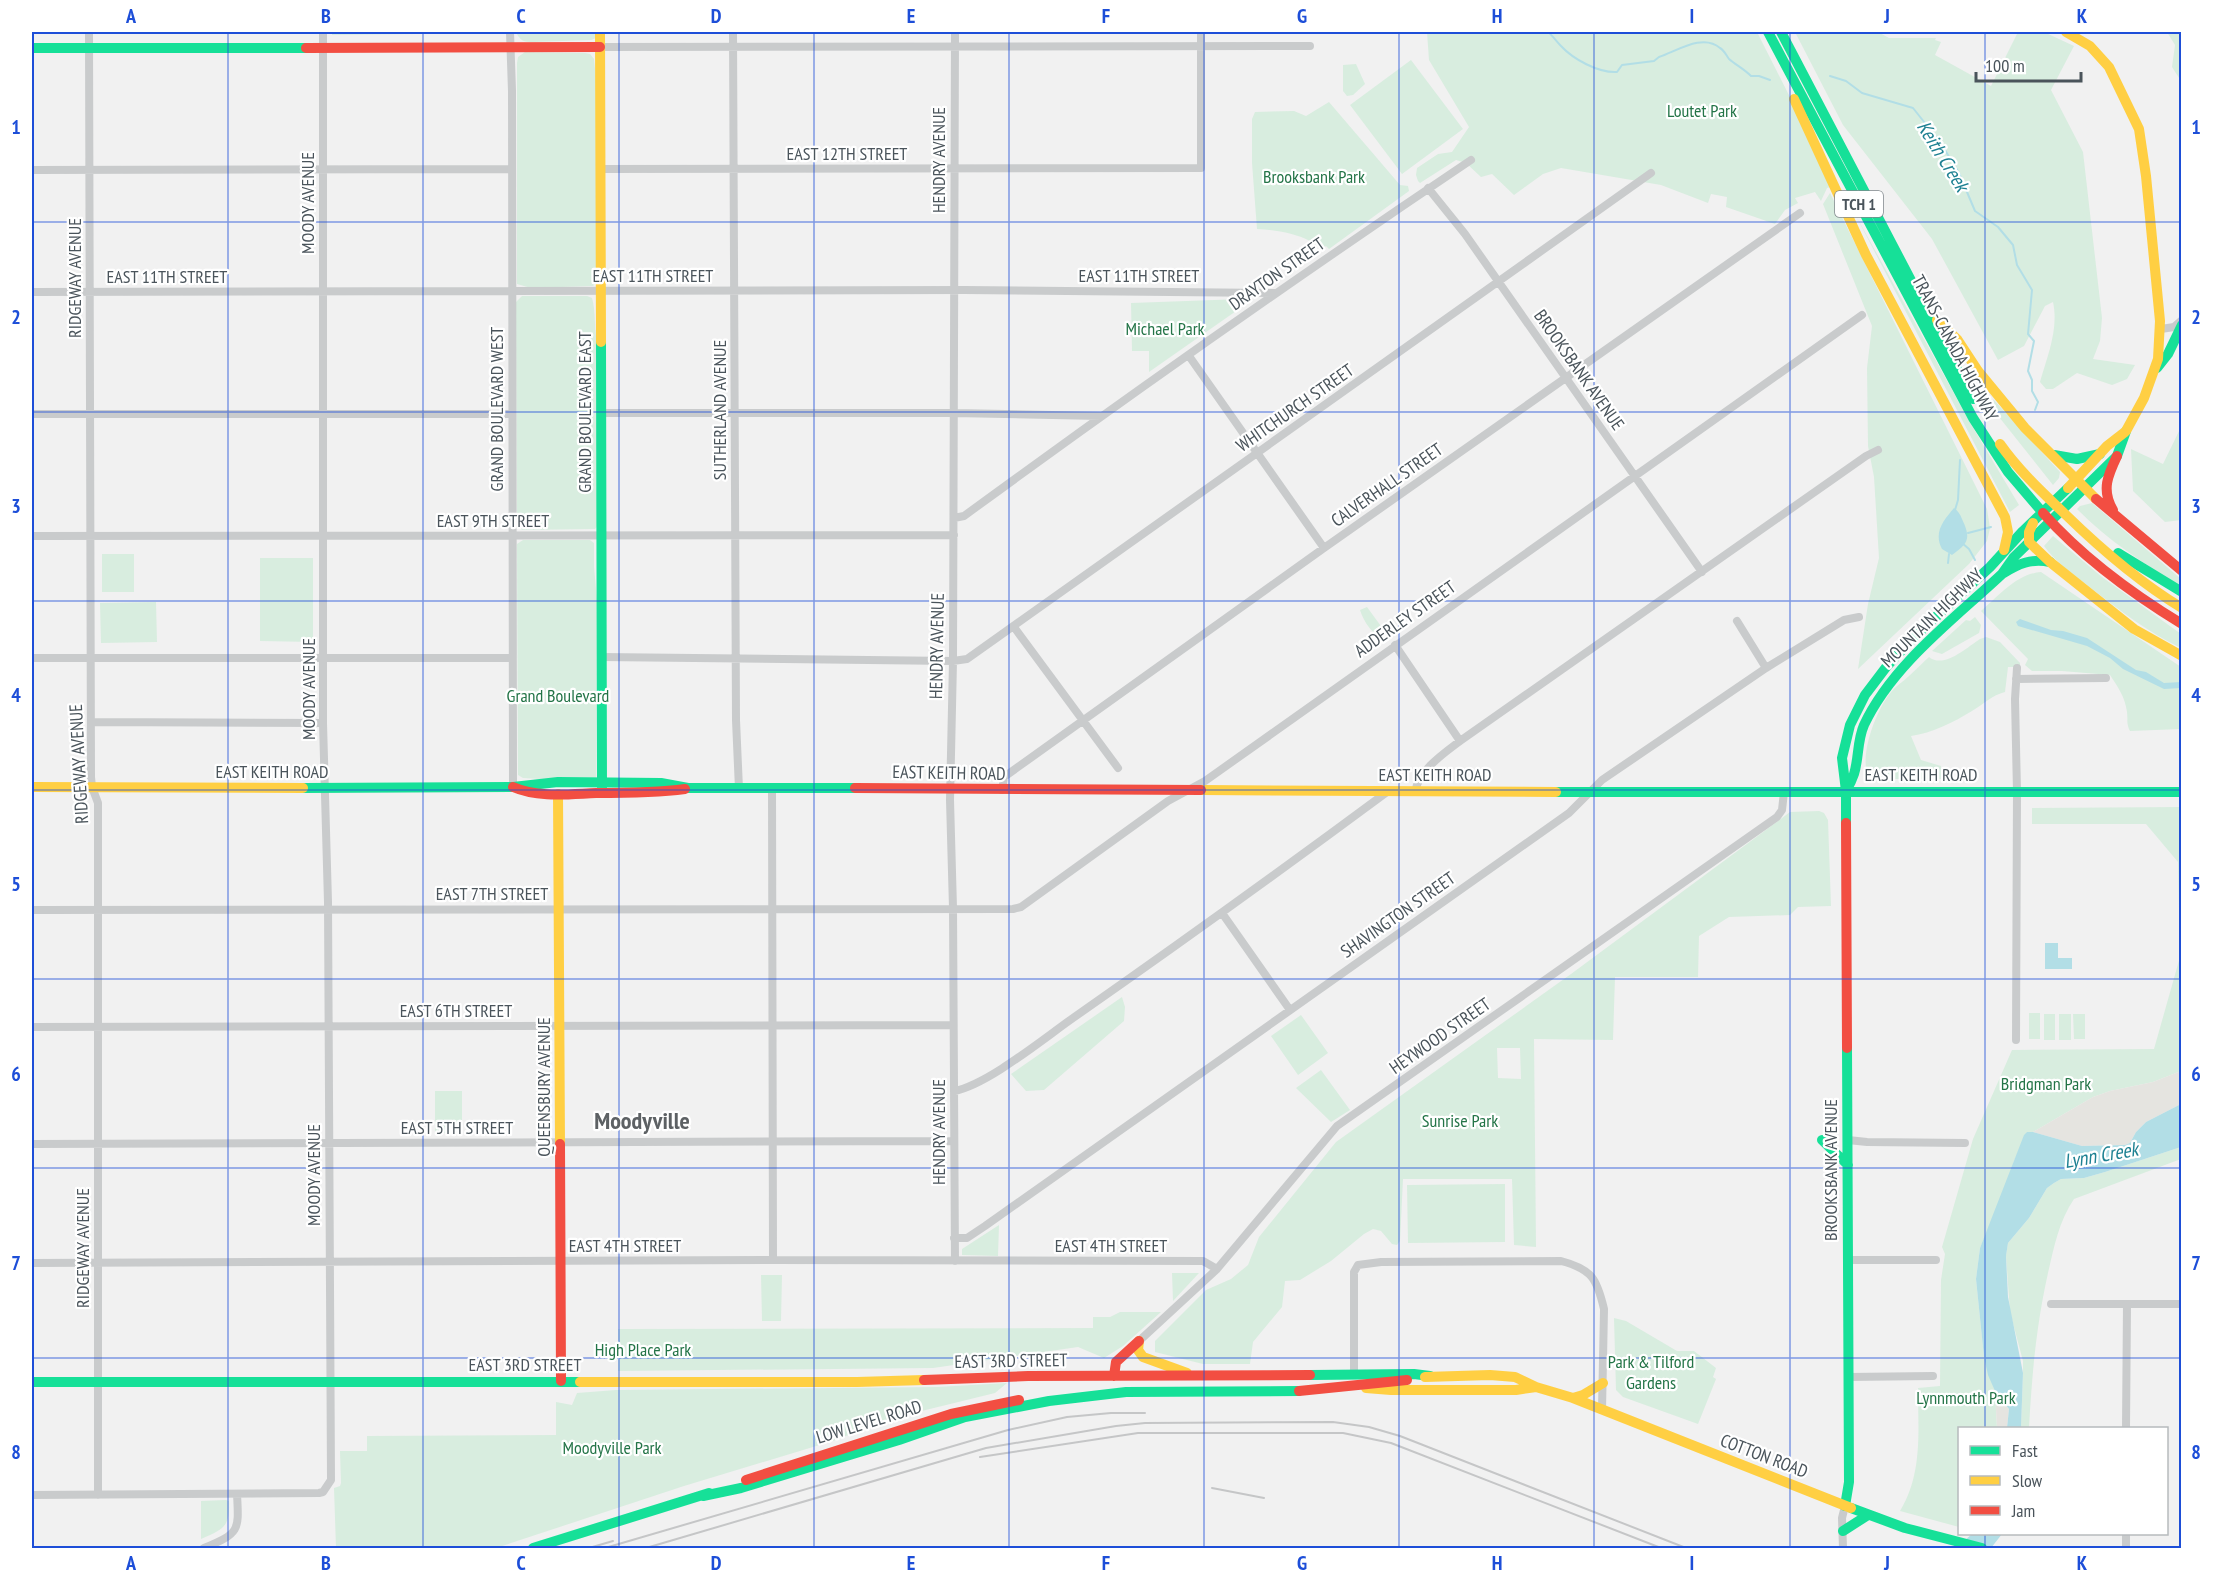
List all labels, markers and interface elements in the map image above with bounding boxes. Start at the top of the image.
text: A [125,3,137,29]
text: B [321,3,331,29]
text: C [516,3,526,29]
text: D [711,3,722,29]
text: E [907,3,915,29]
text: F [1102,3,1110,29]
text: G [1297,3,1307,29]
text: H [1492,3,1502,29]
text: I [1690,3,1694,29]
text: J [1883,3,1890,29]
text: K [2077,3,2088,29]
scale bar [1976,45,2081,83]
text: 100 m [1985,54,2025,77]
park label: Loutet Park [1667,99,1737,122]
street label: HENDRY AVENUE [927,107,950,213]
text: 1 [11,114,21,140]
text: 1 [2191,114,2201,140]
water label: Keith Creek [1911,116,1976,198]
street label: EAST 12TH STREET [787,142,907,165]
street label: MOODY AVENUE [296,152,319,254]
park label: Brooksbank Park [1263,165,1365,188]
road number: TCH 1 [1835,191,1883,217]
street label: RIDGEWAY AVENUE [63,218,86,338]
street label: DRAYTON STREET [1224,232,1329,315]
street label: EAST 11TH STREET [593,264,713,287]
street label: EAST 11TH STREET [1079,264,1199,287]
street label: EAST 11TH STREET [107,265,227,288]
street label: TRANS-CANADA HIGHWAY [1907,271,2004,426]
text: 2 [11,304,21,330]
text: 2 [2191,304,2201,330]
street label: BROOKSBANK AVENUE [1529,305,1630,434]
park label: Michael Park [1125,317,1205,340]
street label: GRAND BOULEVARD WEST [485,327,508,491]
street label: GRAND BOULEVARD EAST [573,331,596,493]
street label: SUTHERLAND AVENUE [708,340,731,480]
street label: WHITCHURCH STREET [1231,359,1358,457]
street label: CALVERHALL STREET [1326,438,1447,532]
text: 3 [11,493,21,519]
text: 3 [2191,493,2201,519]
street label: EAST 9TH STREET [437,509,549,532]
street label: MOUNTAIN HIGHWAY [1876,562,1988,672]
street label: ADDERLEY STREET [1350,575,1460,662]
street label: HENDRY AVENUE [924,593,949,699]
street label: MOODY AVENUE [297,638,320,740]
text: 4 [11,682,21,708]
text: 4 [2191,682,2201,708]
park label: Grand Boulevard [507,684,609,707]
street label: RIDGEWAY AVENUE [64,704,93,824]
street label: EAST KEITH ROAD [215,760,329,783]
street label: EAST KEITH ROAD [892,760,1006,785]
street label: EAST KEITH ROAD [1378,763,1492,786]
street label: EAST KEITH ROAD [1864,763,1978,786]
street label: SHAVINGTON STREET [1336,866,1460,963]
text: 5 [11,871,21,897]
text: 5 [2191,871,2201,897]
street label: EAST 7TH STREET [436,882,548,905]
street label: HEYWOOD STREET [1385,992,1495,1079]
street label: EAST 6TH STREET [400,999,512,1022]
street label: QUEENSBURY AVENUE [532,1017,555,1157]
text: 6 [11,1061,21,1087]
text: 6 [2191,1061,2201,1087]
park label: Bridgman Park [2001,1072,2091,1095]
street label: HENDRY AVENUE [927,1079,950,1185]
street label: BROOKSBANK AVENUE [1819,1099,1842,1241]
district label: Moodyville [594,1105,690,1136]
park label: Sunrise Park [1422,1109,1498,1132]
street label: EAST 5TH STREET [401,1116,513,1139]
street label: MOODY AVENUE [302,1124,325,1226]
water label: Lynn Creek [2062,1135,2142,1174]
street label: RIDGEWAY AVENUE [71,1188,94,1308]
street label: EAST 4TH STREET [569,1234,681,1257]
street label: EAST 4TH STREET [1055,1234,1167,1257]
text: 7 [11,1250,21,1276]
text: 7 [2191,1250,2201,1276]
park label: High Place Park [595,1338,691,1361]
street label: EAST 3RD STREET [954,1348,1068,1373]
park label: Park & Tilford Gardens [1608,1350,1694,1394]
street label: EAST 3RD STREET [468,1353,582,1376]
park label: Lynnmouth Park [1916,1386,2016,1409]
street label: LOW LEVEL ROAD [813,1395,924,1448]
legend [1958,1427,2168,1535]
street label: COTTON ROAD [1717,1428,1811,1483]
park label: Moodyville Park [562,1436,662,1459]
text: 8 [11,1439,21,1465]
text: Fast [2012,1439,2038,1462]
text: 8 [2191,1439,2201,1465]
text: Slow [2012,1469,2043,1492]
text: Jam [2011,1499,2035,1522]
text: A [125,1550,137,1576]
text: B [321,1550,331,1576]
text: C [516,1550,526,1576]
text: D [711,1550,722,1576]
text: E [907,1550,915,1576]
text: F [1102,1550,1110,1576]
text: G [1297,1550,1307,1576]
text: H [1492,1550,1502,1576]
text: I [1690,1550,1694,1576]
text: J [1883,1550,1890,1576]
text: K [2077,1550,2088,1576]

